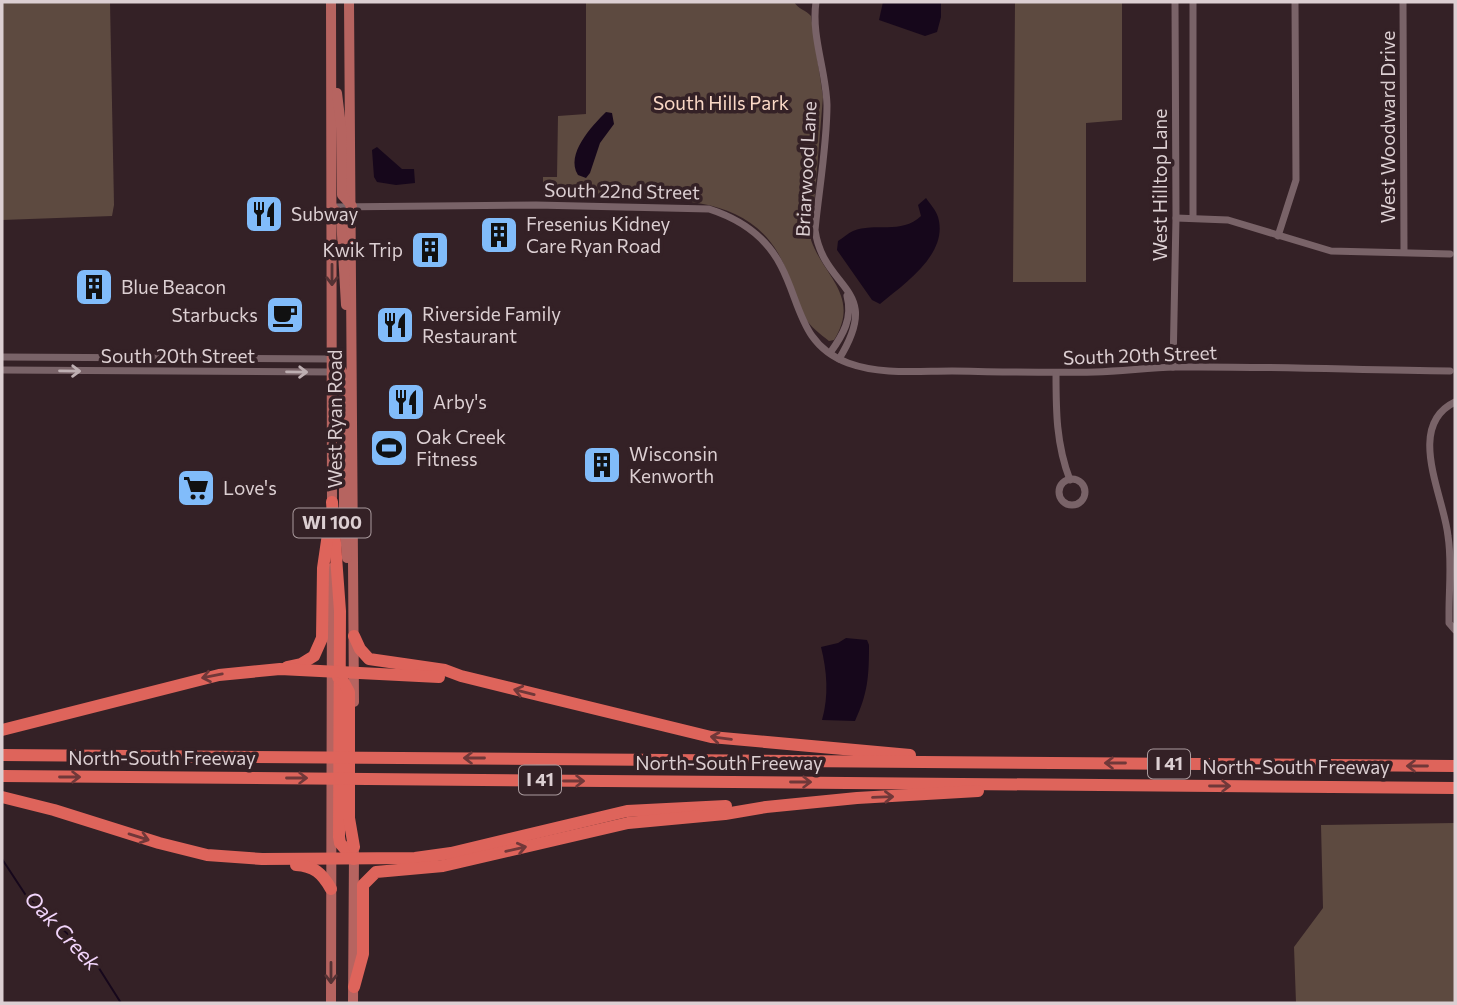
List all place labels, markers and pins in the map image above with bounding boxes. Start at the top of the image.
restaurant icon: Subway [243,193,285,235]
place label: Subway [291,202,358,225]
place label: Fresenius Kidney Care Ryan Road [526,212,671,257]
building icon: Fresenius Kidney Care Ryan Road [478,214,520,256]
building icon: Kwik Trip [409,229,451,271]
place label: Kwik Trip [323,238,403,261]
building icon: Blue Beacon [73,266,115,308]
place label: Blue Beacon [121,275,226,298]
cafe icon: Starbucks [264,294,306,336]
place label: Riverside Family Restaurant [422,302,561,347]
place label: Starbucks [172,303,258,326]
restaurant icon: Riverside Family Restaurant [374,304,416,346]
restaurant icon: Arby's [385,381,427,423]
place label: Arby's [433,390,487,413]
place label: Oak Creek Fitness [416,425,506,470]
sports icon: Oak Creek Fitness [368,427,410,469]
place label: Wisconsin Kenworth [629,442,718,487]
building icon: Wisconsin Kenworth [581,444,623,486]
supermarket icon: Love's [175,467,217,509]
place label: Love's [223,476,277,499]

